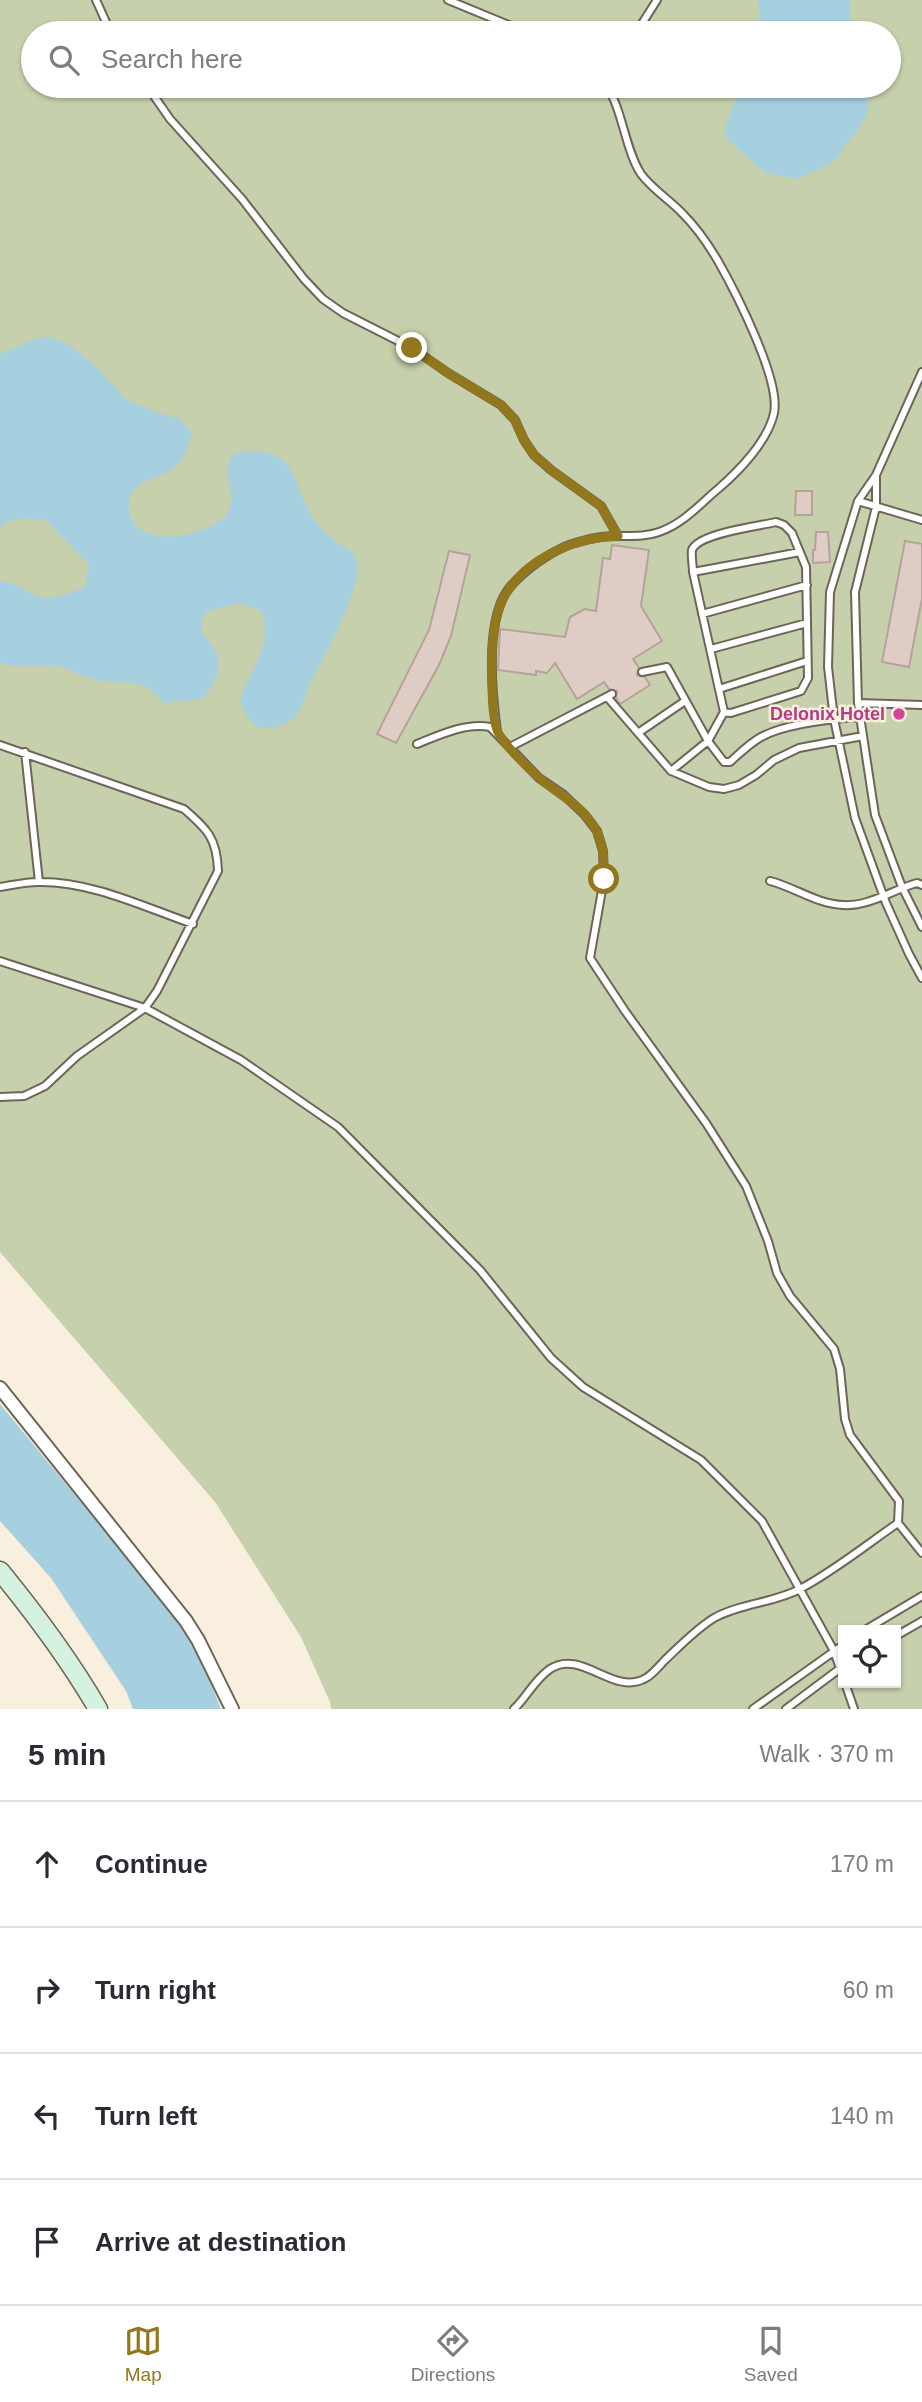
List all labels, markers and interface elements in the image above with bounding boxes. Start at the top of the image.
search box [21,21,901,98]
icon: search [45,41,83,79]
text: Search here [101,44,243,74]
route end [396,332,427,363]
place label: Delonix Hotel [770,704,885,724]
marker: Delonix Hotel [891,706,907,722]
route start [588,863,619,894]
map controls [838,1625,901,1688]
button: locate [838,1625,901,1688]
text: 5 min [28,1738,106,1771]
text: Walk · 370 m [759,1741,894,1767]
icon: ahead [28,1845,66,1883]
text: Continue [95,1849,208,1879]
text: 170 m [830,1851,894,1877]
icon: right [28,1971,66,2009]
text: Turn right [95,1975,216,2005]
text: 60 m [843,1977,894,2003]
icon: left [28,2097,66,2135]
text: Turn left [95,2101,197,2131]
text: 140 m [830,2103,894,2129]
icon: arrive [28,2223,66,2261]
text: Arrive at destination [95,2227,346,2257]
tab: Map [124,2322,162,2386]
tab: Directions [411,2322,495,2386]
tab: Saved [744,2322,798,2386]

